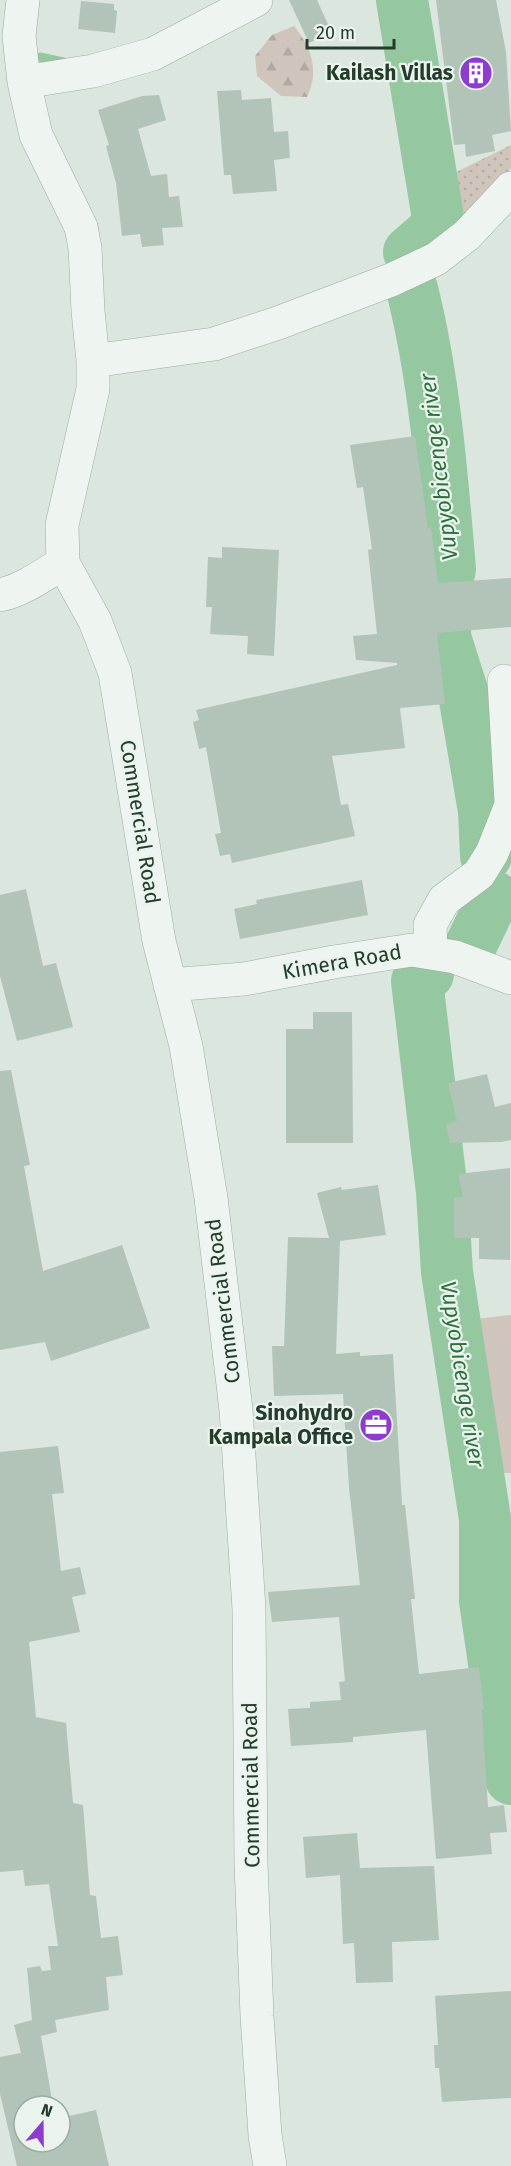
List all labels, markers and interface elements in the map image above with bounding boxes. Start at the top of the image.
scale bar [307,12,394,50]
text: 20 m [316,22,355,44]
building icon: Kailash Villas [458,55,494,91]
place label: Kailash Villas [326,60,453,86]
water label: Vupyobicenge river [414,371,463,562]
street label: Commercial Road [114,738,166,906]
street label: Kimera Road [280,939,404,985]
street label: Commercial Road [200,1217,246,1385]
water label: Vupyobicenge river [434,1279,491,1470]
place label: Sinohydro Kampala Office [209,1400,353,1450]
office icon: Sinohydro Kampala Office [358,1407,394,1443]
street label: Commercial Road [237,1702,265,1868]
north arrow [12,2094,72,2154]
text: N [39,2100,55,2121]

